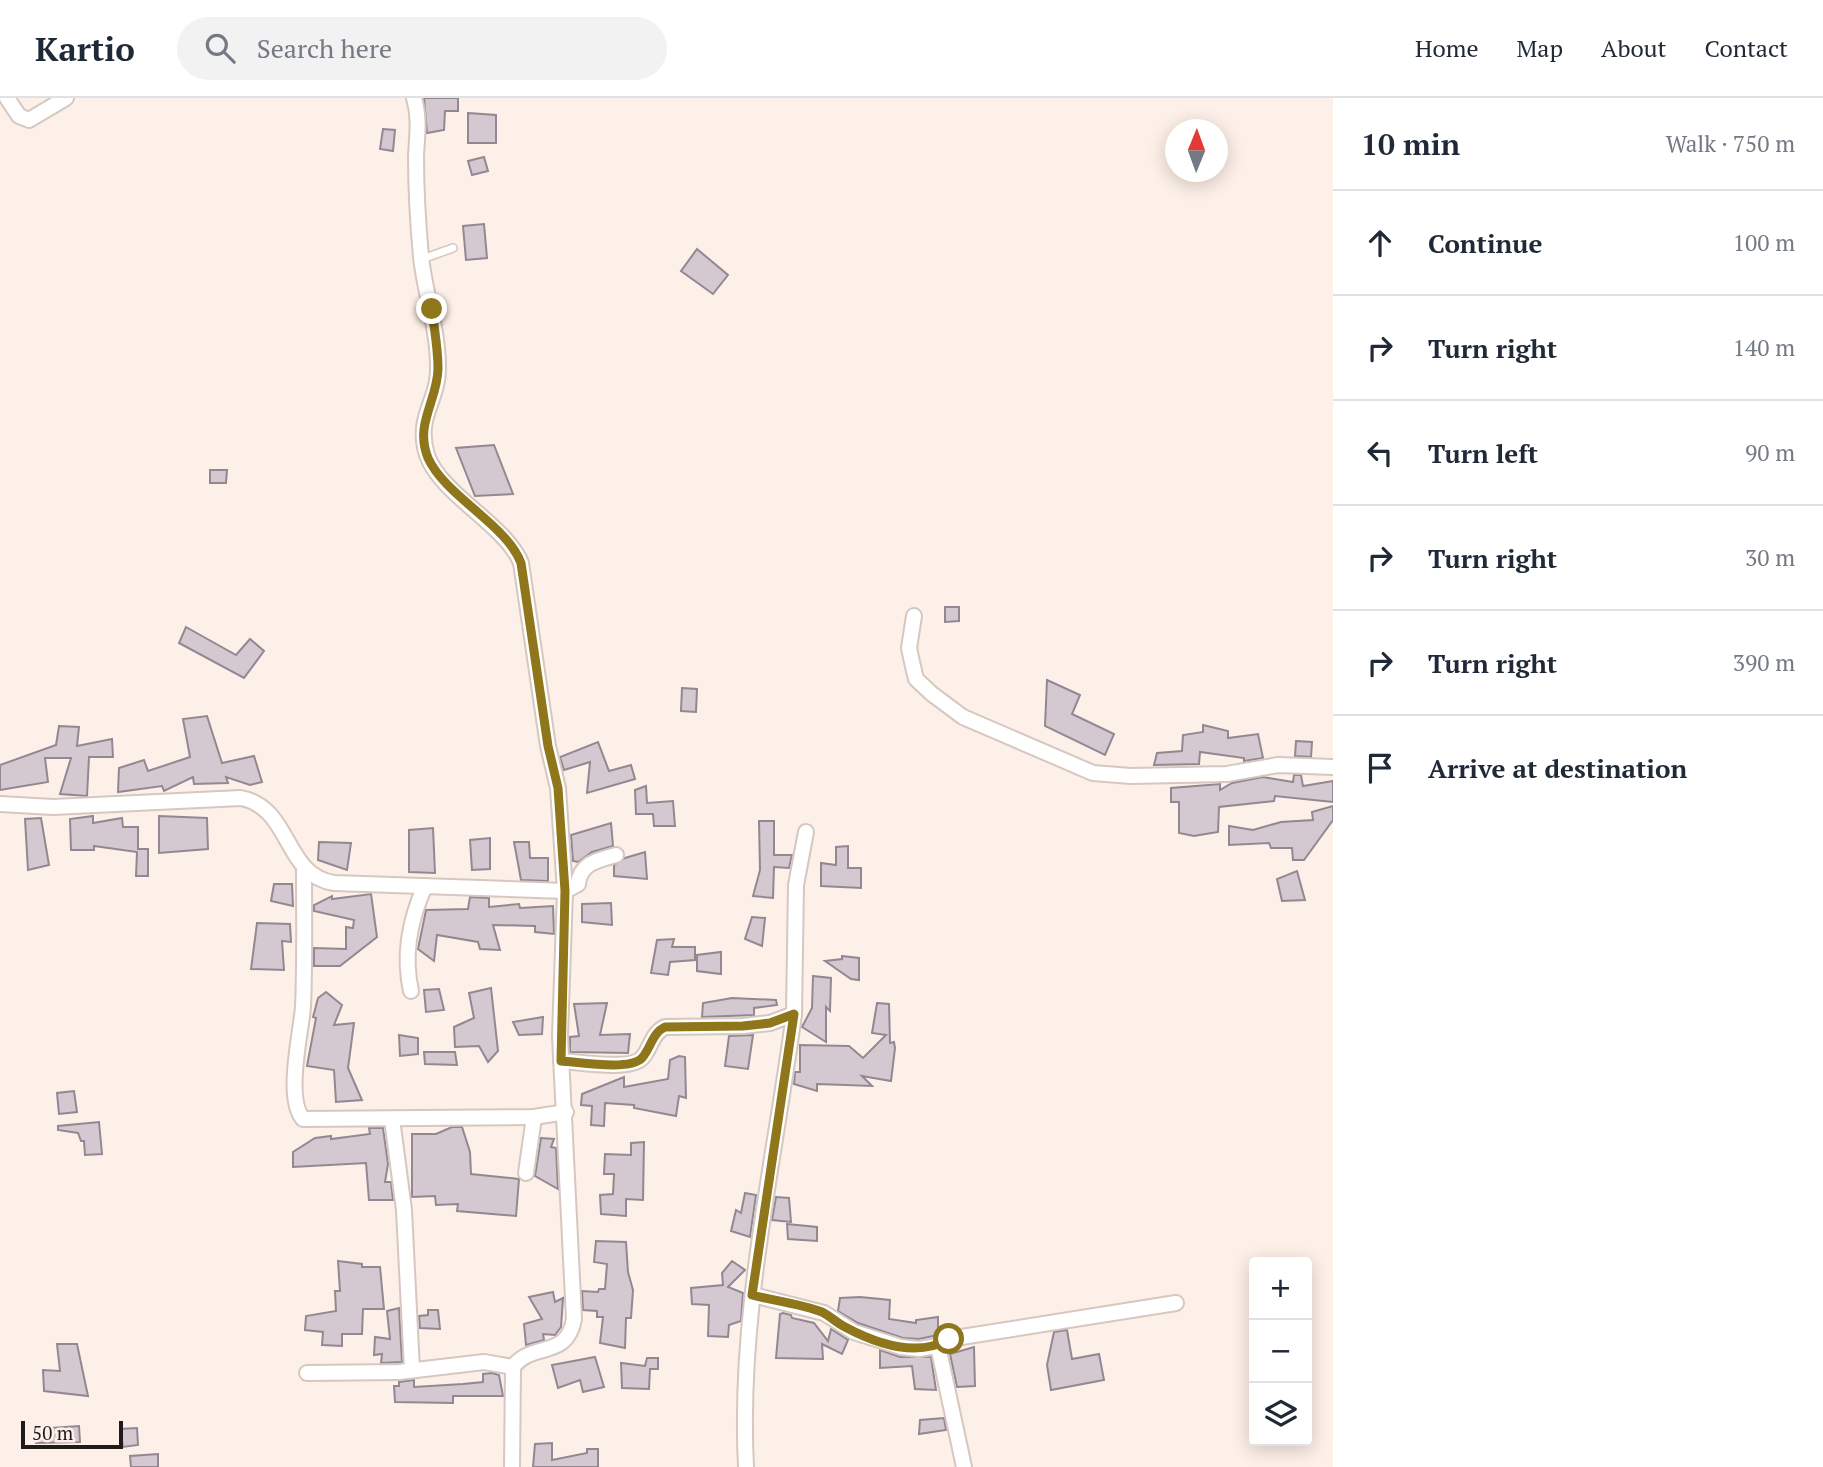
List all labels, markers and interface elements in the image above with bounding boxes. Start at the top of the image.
search box [177,17,667,80]
text: Kartio [35,27,135,70]
icon: search [201,29,239,67]
text: Search here [257,31,392,65]
text: Home [1415,32,1479,64]
text: Map [1517,32,1563,64]
text: About [1601,32,1667,64]
text: Contact [1705,32,1788,64]
north arrow [1165,119,1228,182]
text: 10 min [1361,124,1460,164]
text: Walk · 750 m [1666,128,1795,159]
icon: ahead [1361,224,1399,262]
text: Continue [1428,226,1542,260]
text: 100 m [1733,227,1795,258]
route end [416,293,447,324]
icon: right [1361,329,1399,367]
text: Turn right [1428,331,1557,365]
text: 140 m [1733,332,1795,363]
icon: left [1361,434,1399,472]
text: Turn left [1428,436,1538,470]
text: 90 m [1745,437,1795,468]
icon: right [1361,539,1399,577]
text: Turn right [1428,541,1557,575]
text: 30 m [1745,542,1795,573]
icon: right [1361,644,1399,682]
text: Turn right [1428,646,1557,680]
text: 390 m [1733,647,1795,678]
icon: arrive [1361,749,1399,787]
text: Arrive at destination [1428,751,1687,785]
map controls [1249,1257,1312,1446]
button: + [1249,1257,1312,1320]
button: − [1249,1320,1312,1383]
route start [933,1323,964,1354]
button: layers [1249,1383,1312,1446]
scale bar [21,1418,122,1450]
text: 50 m [32,1420,73,1445]

